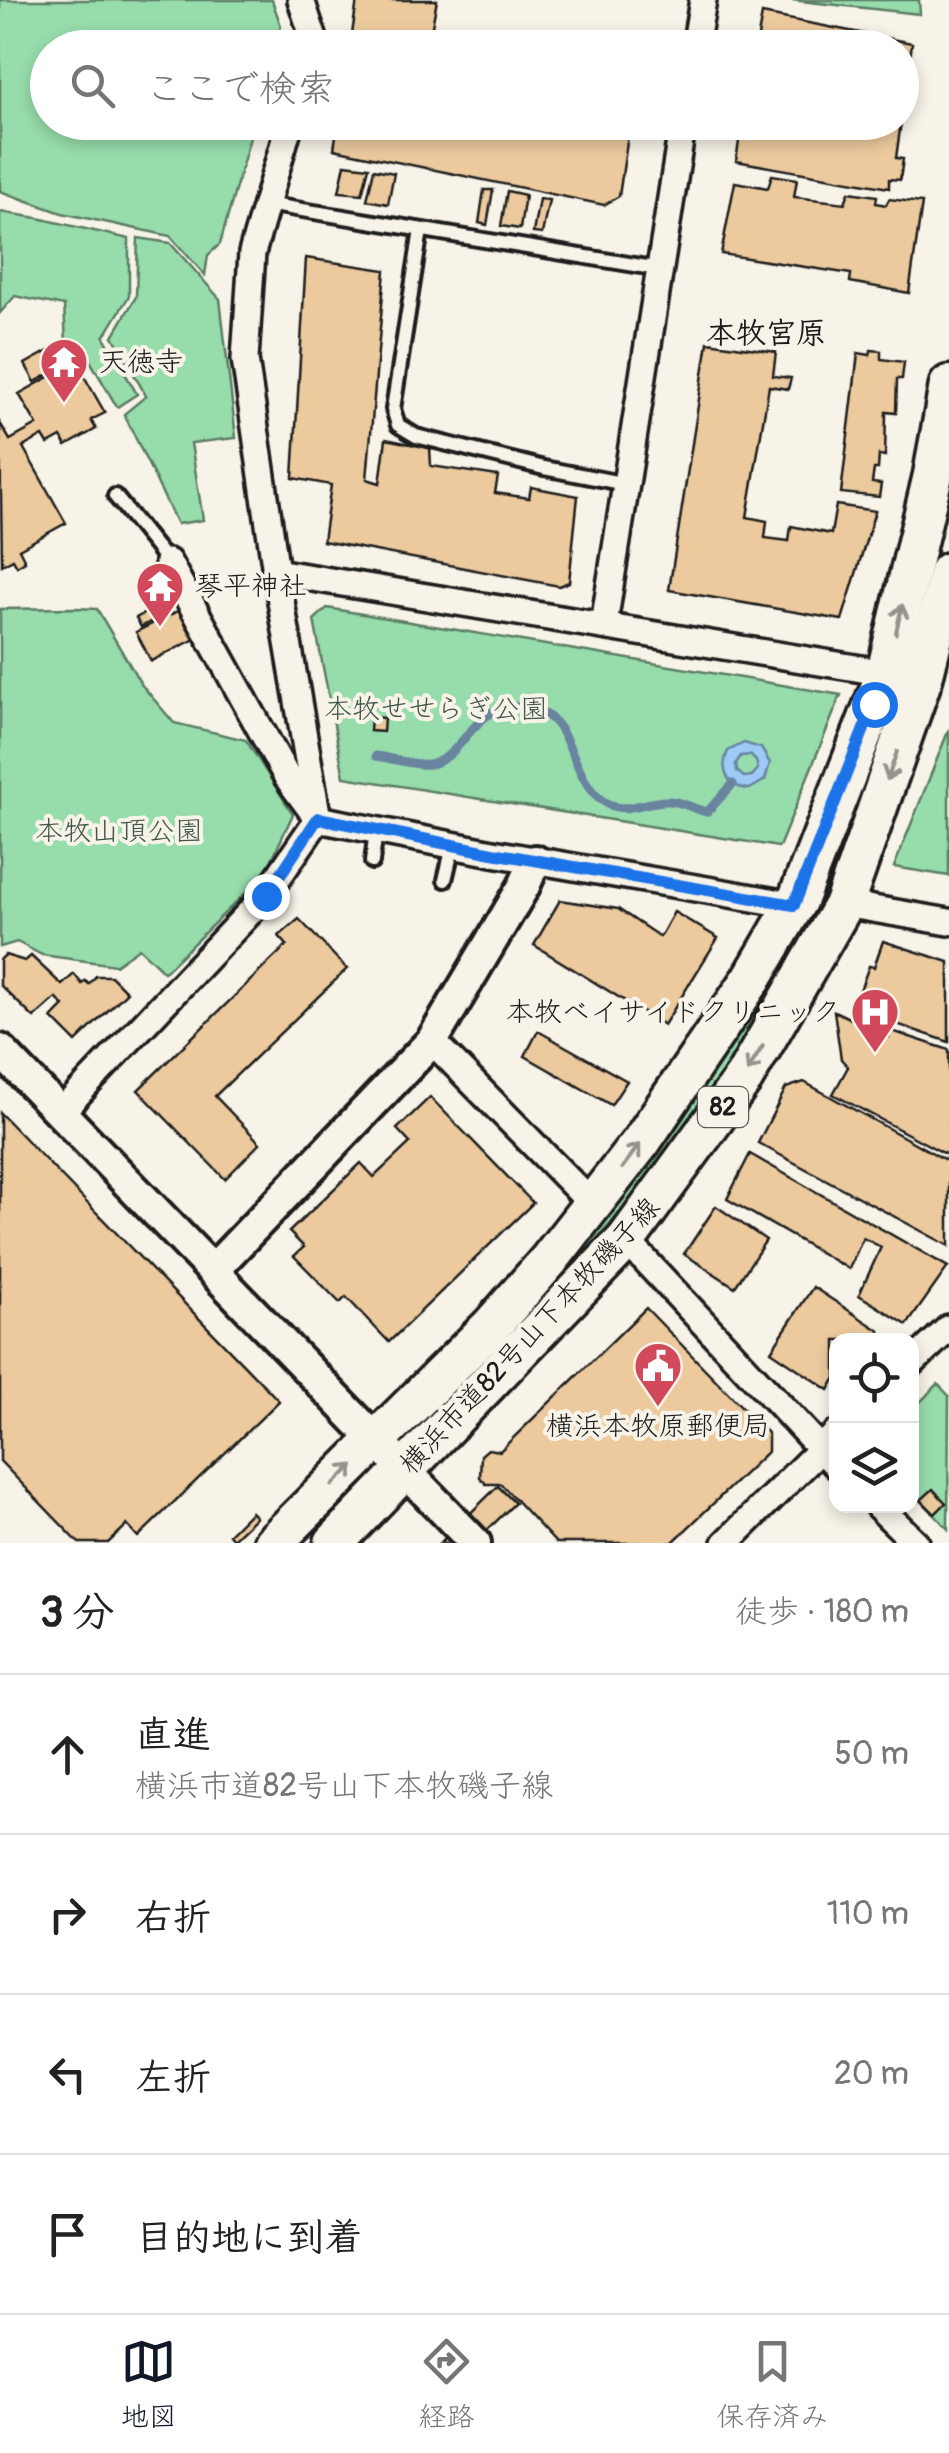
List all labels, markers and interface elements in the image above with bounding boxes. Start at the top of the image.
search box [30,30,919,140]
icon: search [65,58,120,113]
text: ここで検索 [145,65,335,113]
district label: 本牧宮原 [706,315,826,352]
temple icon: 天徳寺 [38,336,90,404]
place label: 天徳寺 [99,345,183,380]
temple icon: 琴平神社 [134,560,186,628]
place label: 琴平神社 [195,569,307,604]
one-way arrow [891,604,909,636]
route start [852,682,898,728]
park label: 本牧せせらぎ公園 [324,692,548,727]
one-way arrow [882,749,900,780]
park label: 本牧山頂公園 [35,814,203,849]
route end [244,874,290,920]
hospital icon: 本牧ベイサイドクリニック [849,986,901,1054]
place label: 本牧ベイサイドクリニック [506,995,840,1030]
one-way arrow [745,1044,765,1073]
road number: 82 [698,1087,748,1127]
one-way arrow [620,1143,641,1170]
street label: 横浜市道82号山下本牧磯子線 [392,1190,668,1482]
map controls [829,1333,919,1513]
button: locate [829,1333,919,1423]
public building icon: 横浜本牧原郵便局 [632,1340,684,1408]
place label: 横浜本牧原郵便局 [546,1409,770,1444]
button: layers [829,1423,919,1513]
one-way arrow [331,1463,355,1487]
text: 3 分 [40,1587,115,1639]
text: 徒歩 · 180 m [735,1592,909,1632]
text: 直進 [135,1711,211,1759]
icon: ahead [40,1727,95,1782]
text: 50 m [834,1734,909,1774]
text: 横浜市道82号山下本牧磯子線 [135,1766,553,1806]
icon: right [40,1887,95,1942]
text: 右折 [135,1894,211,1942]
text: 110 m [827,1894,909,1934]
icon: left [40,2047,95,2102]
text: 左折 [135,2054,211,2102]
text: 20 m [834,2054,909,2094]
icon: arrive [40,2207,95,2262]
text: 目的地に到着 [135,2214,363,2262]
tab: 地図 [121,2334,177,2435]
tab: 経路 [418,2334,474,2435]
tab: 保存済み [716,2334,828,2435]

